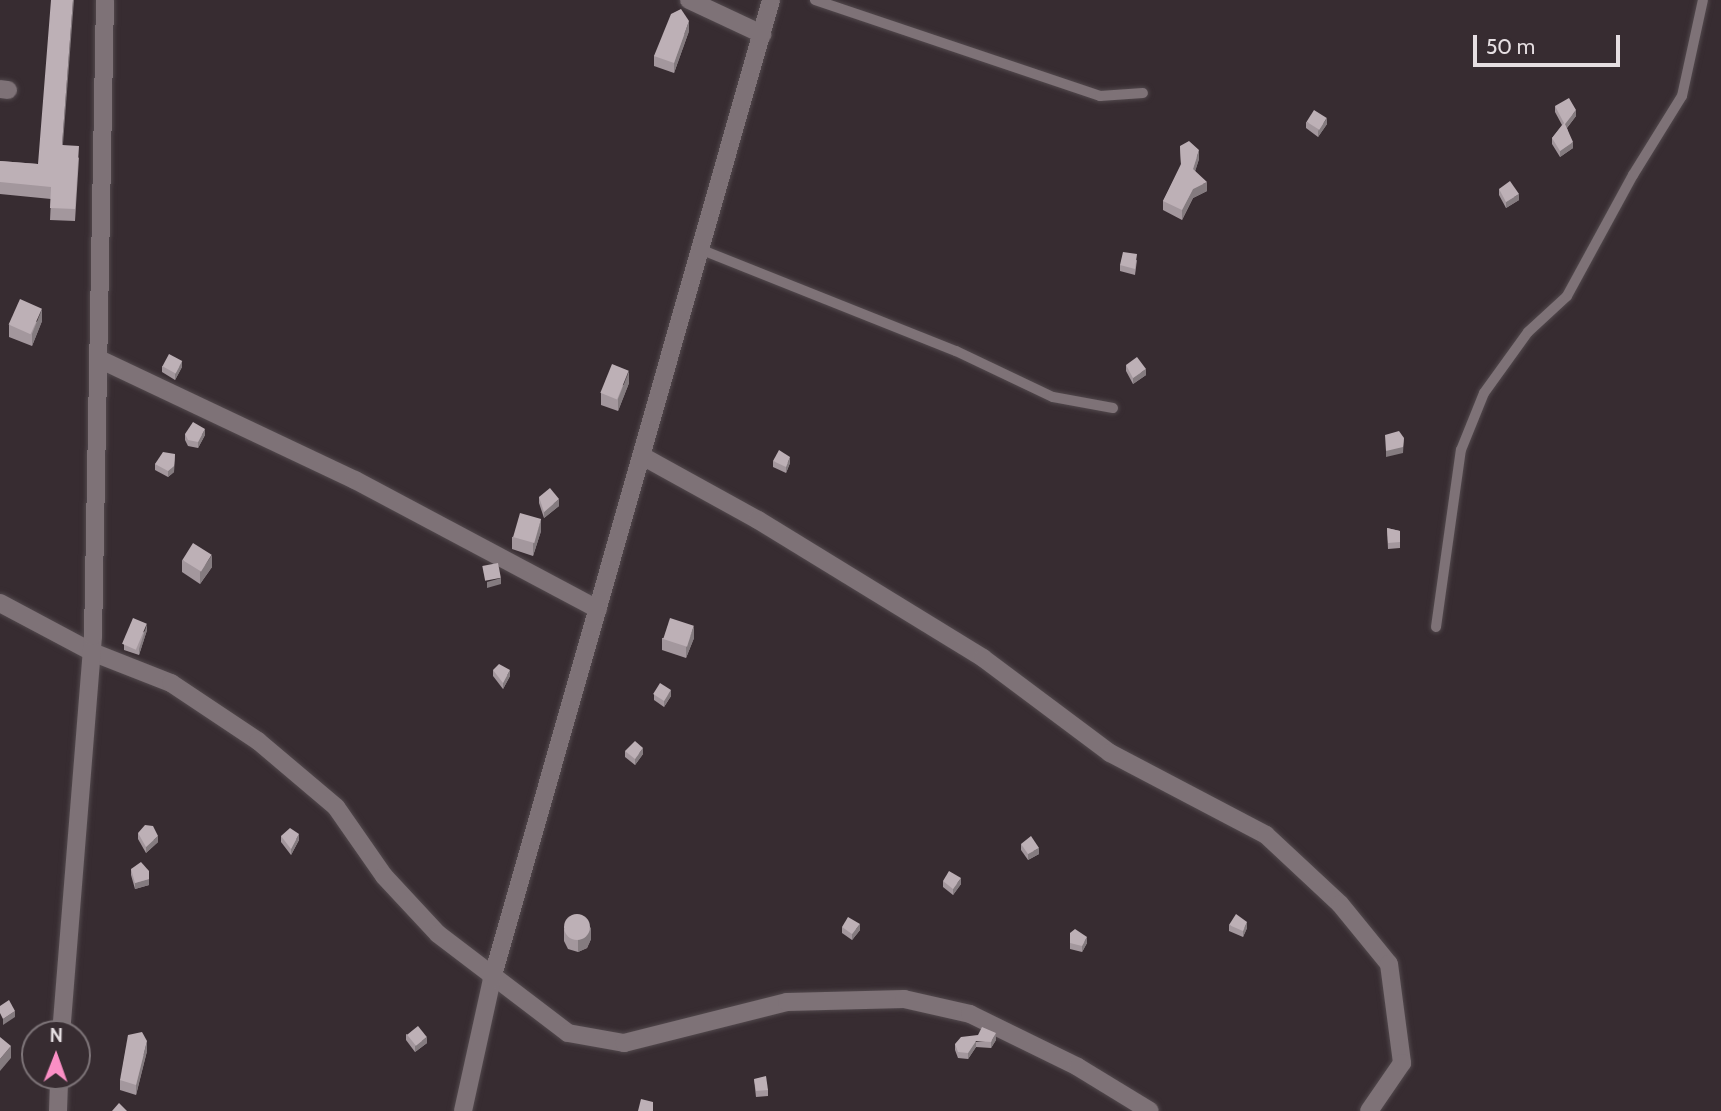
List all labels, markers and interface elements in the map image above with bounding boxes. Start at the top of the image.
scale bar [1476,21,1623,65]
text: 50 m [1486,34,1535,59]
north arrow [21,1020,91,1090]
text: N [49,1024,63,1047]

